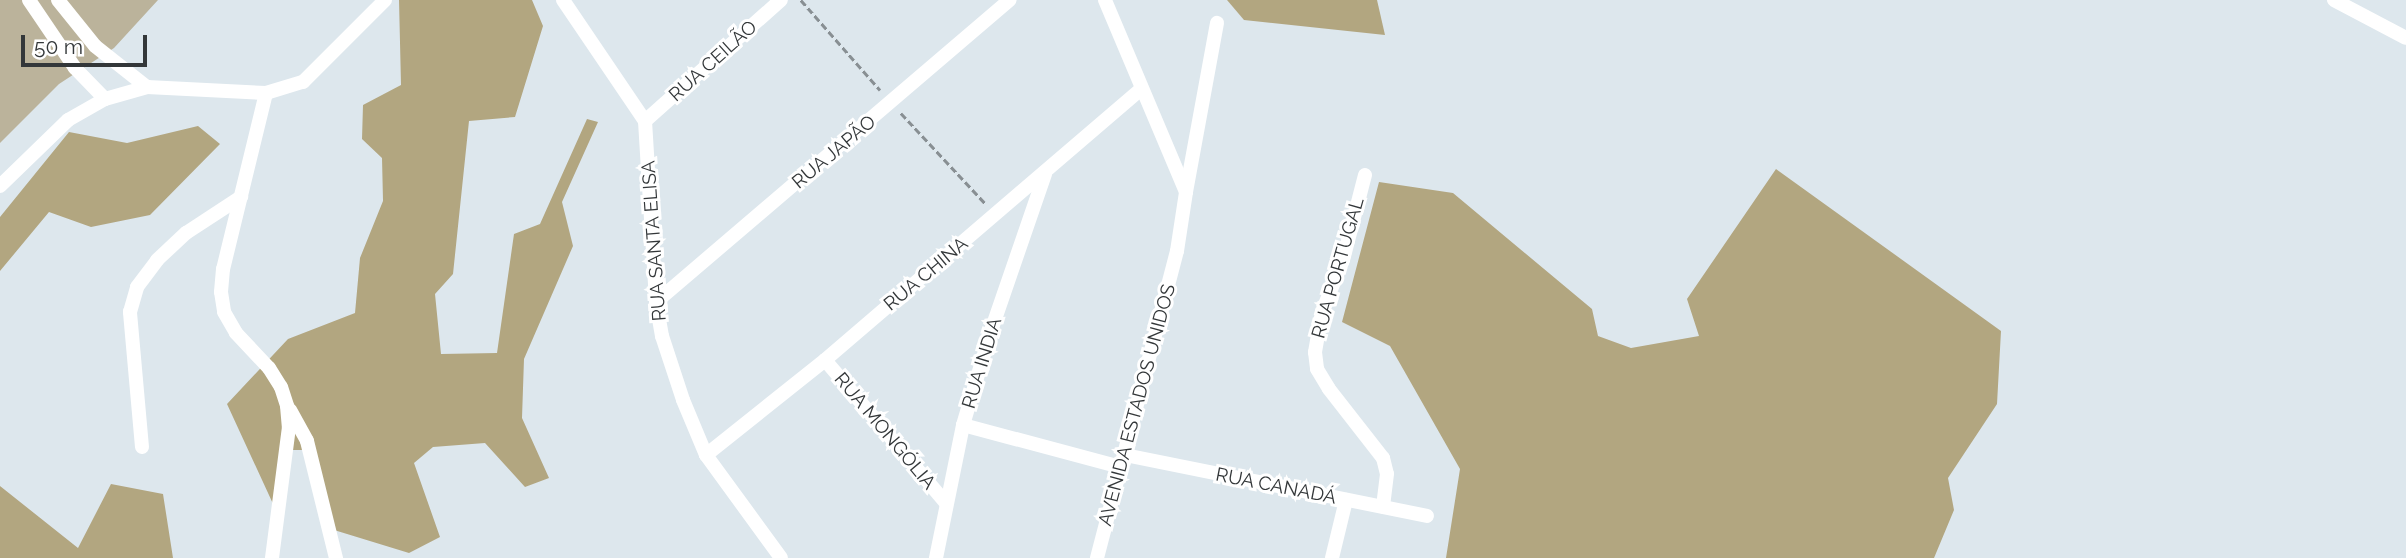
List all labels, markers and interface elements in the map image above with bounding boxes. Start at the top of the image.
street label: RUA CEILÃO [664,15,762,107]
scale bar [24,21,150,65]
text: 50 m [34,34,83,59]
street label: RUA JAPÃO [787,110,881,194]
street label: RUA SANTA ELISA [637,159,671,323]
street label: RUA PORTUGAL [1307,195,1369,341]
street label: RUA CHINA [879,232,973,316]
street label: AVENIDA ESTADOS UNIDOS [1094,281,1180,529]
street label: RUA INDIA [957,315,1007,411]
street label: RUA MONGÓLIA [829,368,941,494]
street label: RUA CANADÁ [1213,463,1339,509]

